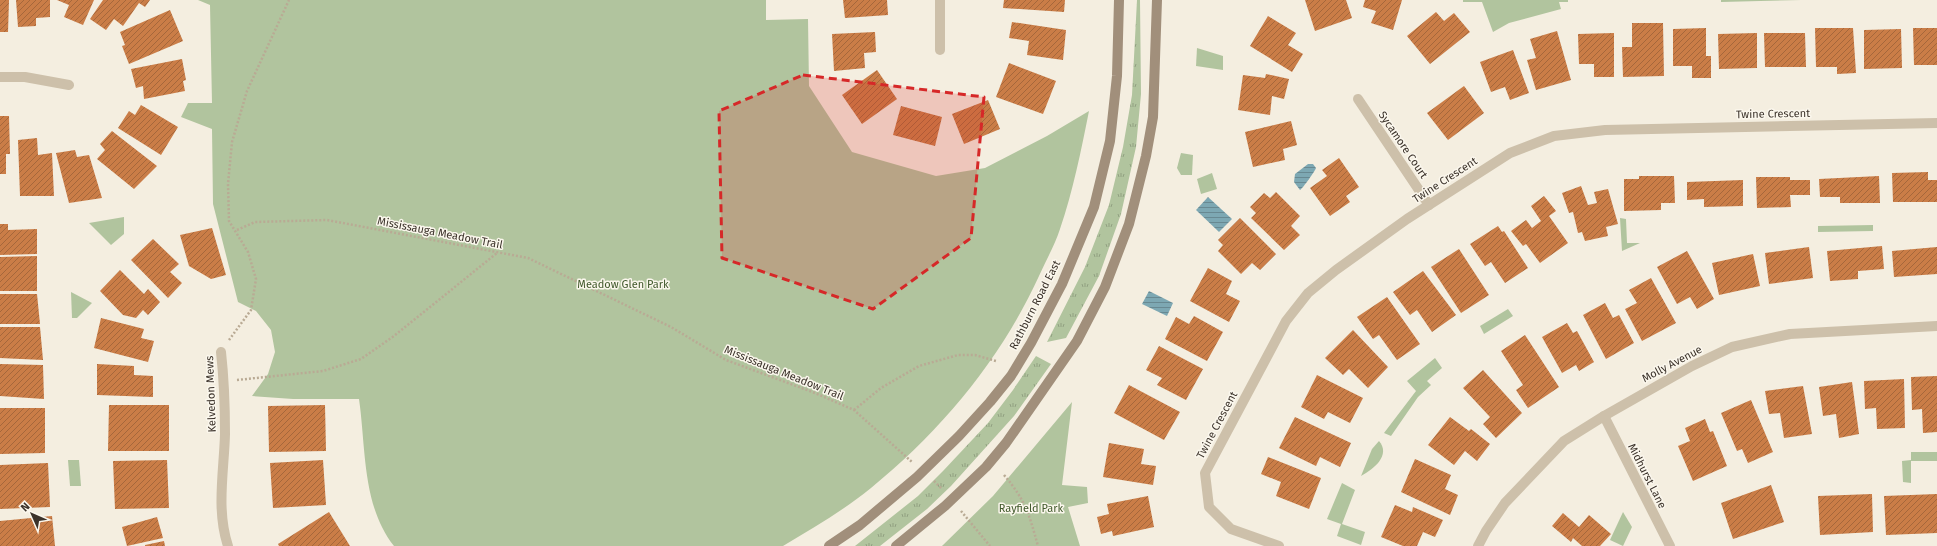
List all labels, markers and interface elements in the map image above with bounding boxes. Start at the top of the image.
street label: Twine Crescent [1736,107,1810,121]
street label: Sycamore Court [1376,109,1430,181]
street label: Twine Crescent [1410,154,1480,206]
street label: Mississauga Meadow Trail [376,214,504,252]
street label: Rathburn Road East [1007,258,1063,352]
park label: Meadow Glen Park [577,278,669,291]
street label: Mississauga Meadow Trail [722,343,846,403]
street label: Molly Avenue [1640,343,1704,385]
street label: Kelvedon Mews [203,355,219,433]
street label: Twine Crescent [1194,389,1240,461]
street label: Midhurst Lane [1625,441,1669,511]
north arrow [12,494,52,534]
text: N [18,500,32,514]
park label: Rayfield Park [999,502,1064,515]

